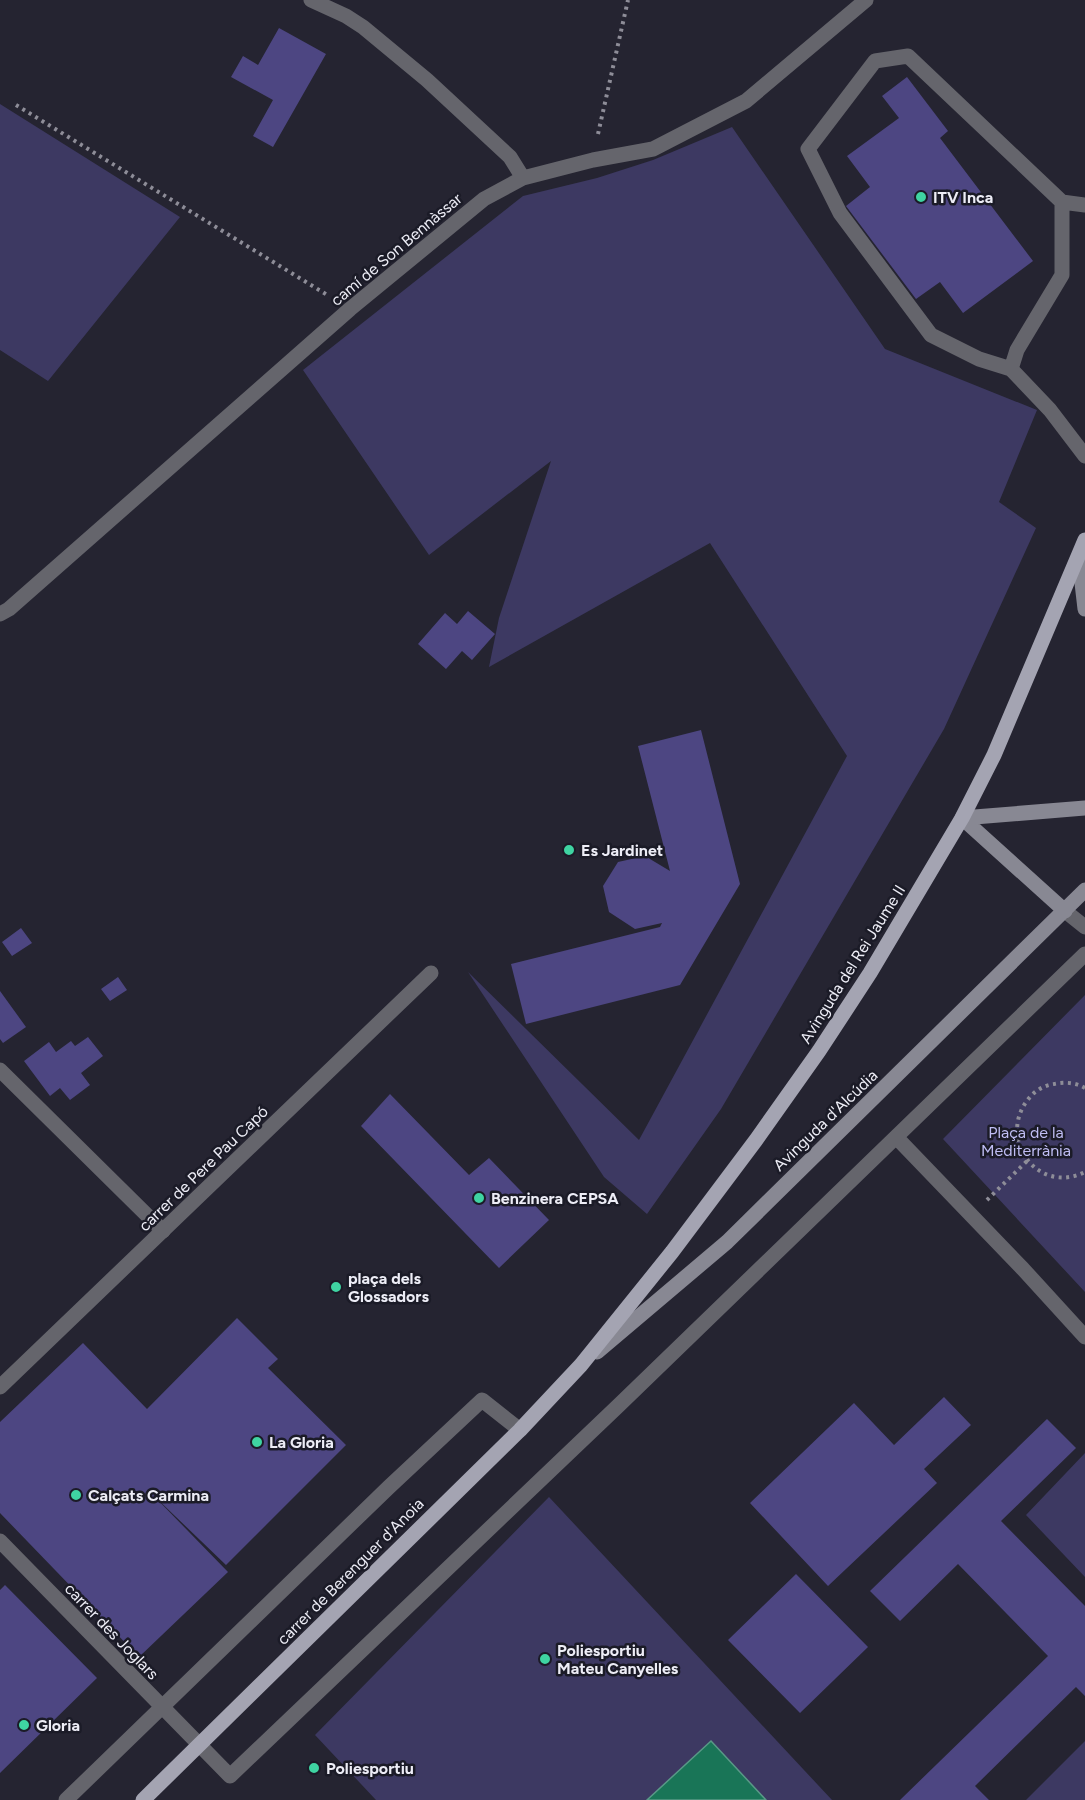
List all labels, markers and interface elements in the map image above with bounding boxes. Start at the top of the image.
place label: ITV Inca [933,188,993,207]
street label: camí de Son Bennàssar [327,189,466,310]
marker: ITV Inca [914,190,928,204]
place label: Es Jardinet [581,841,663,860]
marker: Es Jardinet [562,843,576,857]
street label: Avinguda del Rei Jaume II [796,881,909,1047]
street label: Avinguda d'Alcúdia [769,1066,881,1175]
street label: carrer de Pere Pau Capó [135,1102,272,1235]
park label: Plaça de la Mediterrània [981,1123,1071,1160]
place label: Benzinera CEPSA [491,1189,619,1208]
marker: Benzinera CEPSA [472,1191,486,1205]
place label: plaça dels Glossadors [348,1269,429,1306]
marker: plaça dels Glossadors [329,1280,343,1294]
place label: La Gloria [269,1433,334,1452]
marker: La Gloria [250,1435,264,1449]
place label: Calçats Carmina [88,1486,209,1505]
marker: Calçats Carmina [69,1488,83,1502]
street label: carrer de Berenguer d'Anoia [273,1494,428,1649]
street label: carrer des Joglars [61,1579,162,1684]
place label: Poliesportiu Mateu Canyelles [557,1641,679,1678]
marker: Poliesportiu Mateu Canyelles [538,1652,552,1666]
place label: Gloria [36,1716,80,1735]
marker: Gloria [17,1718,31,1732]
place label: Poliesportiu [326,1759,414,1778]
marker: Poliesportiu [307,1761,321,1775]

